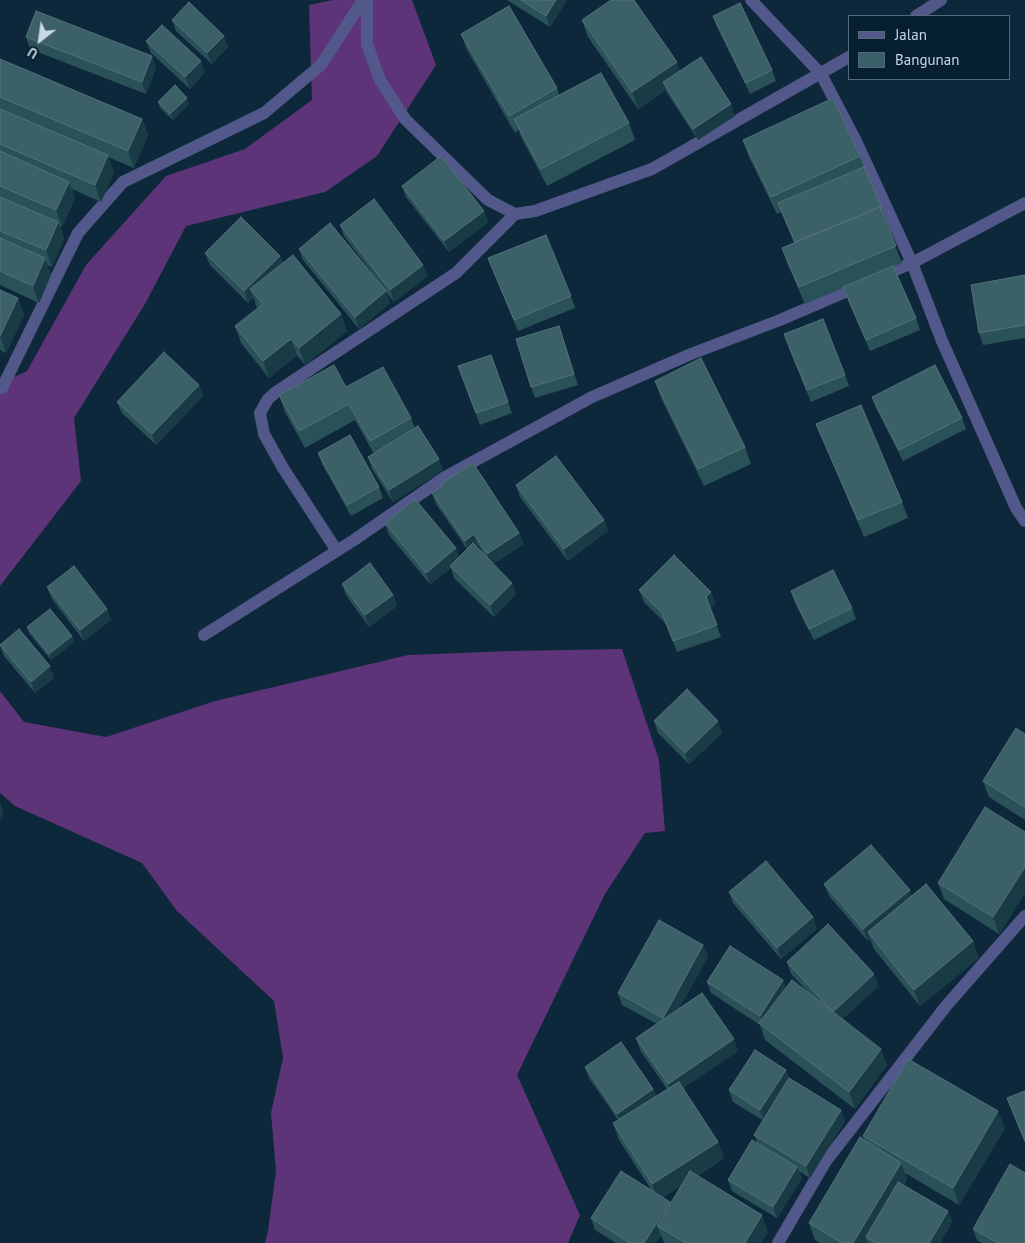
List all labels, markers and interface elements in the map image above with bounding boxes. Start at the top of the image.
north arrow [15,15,65,65]
legend [848,15,1010,80]
text: Jalan [895,25,927,44]
text: U [24,43,41,63]
text: Bangunan [895,50,959,69]

